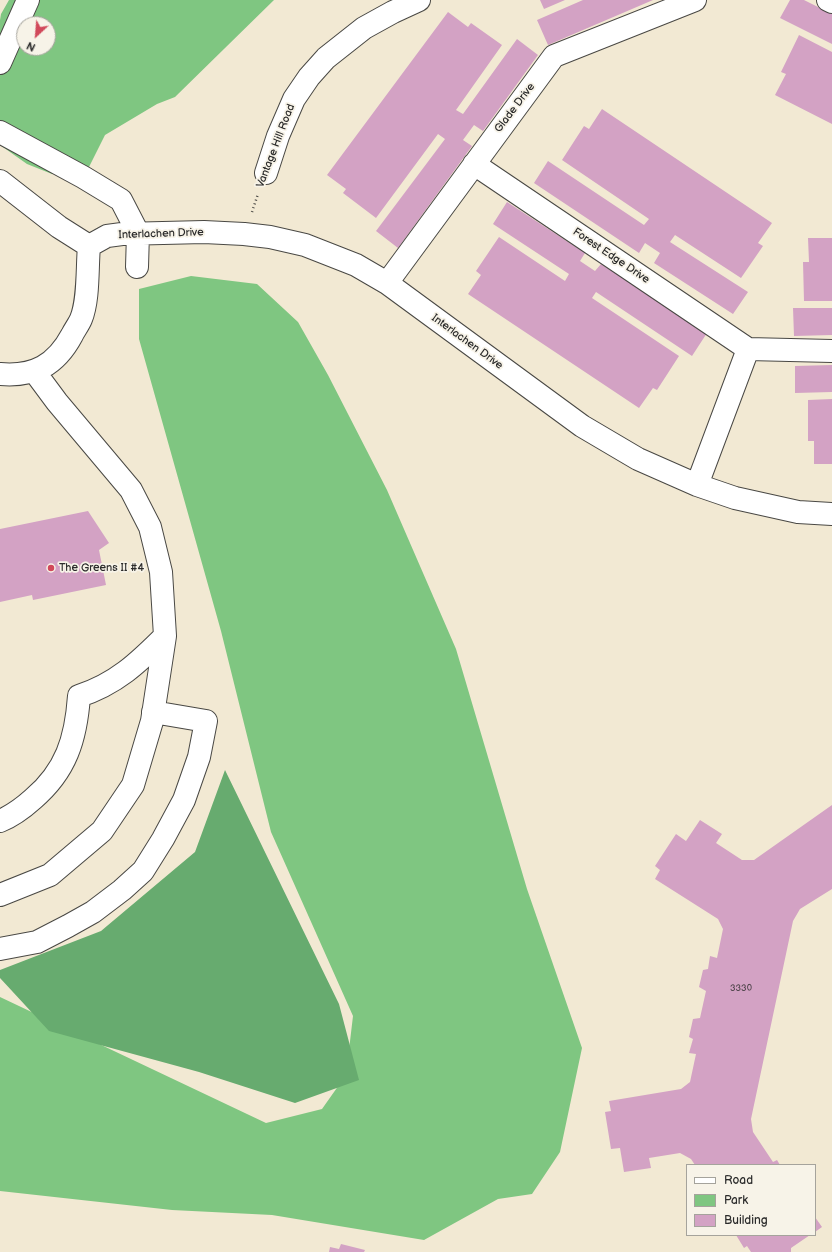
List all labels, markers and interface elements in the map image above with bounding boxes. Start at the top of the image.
north arrow [16,16,56,56]
text: N [24,39,38,54]
street label: Glade Drive [492,81,538,135]
street label: Vantage Hill Road [254,102,298,190]
street label: Forest Edge Drive [570,225,652,287]
street label: Interlachen Drive [118,226,204,242]
street label: Interlachen Drive [429,312,505,372]
place label: The Greens II #4 [59,561,144,575]
marker: The Greens II #4 [46,563,56,573]
house number: 3330 [730,984,752,994]
legend [686,1164,816,1236]
text: Road [724,1173,753,1188]
text: Park [724,1193,748,1208]
text: Building [724,1213,768,1228]

